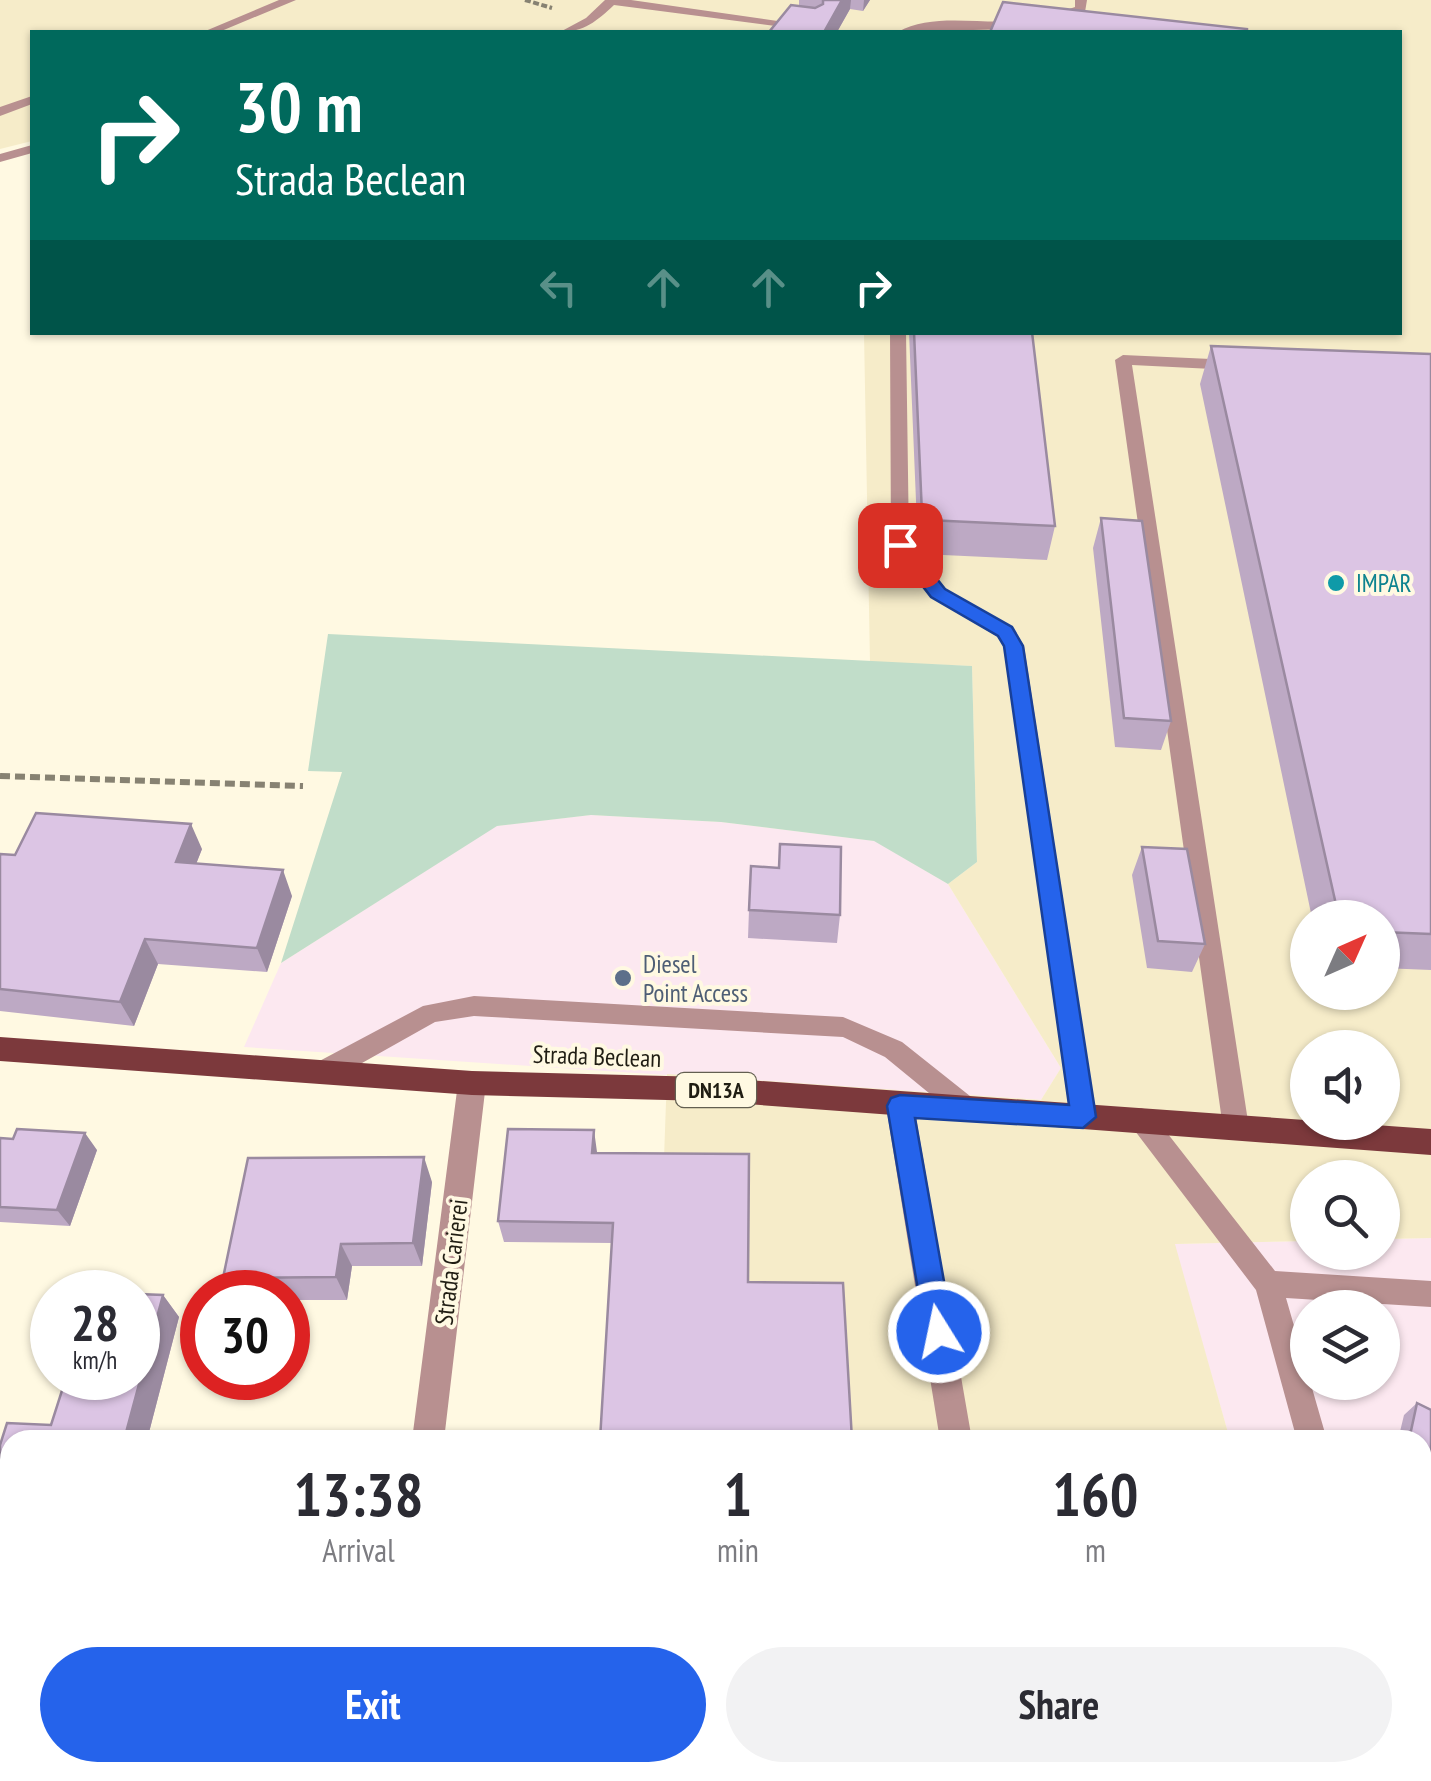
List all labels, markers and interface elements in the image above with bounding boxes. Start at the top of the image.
text: 30 m [235,61,363,151]
icon: right [70,70,200,200]
text: Strada Beclean [235,149,466,207]
icon: left [531,260,586,315]
icon: ahead [636,260,691,315]
icon: ahead [741,260,796,315]
icon: right [846,260,901,315]
pin [858,503,943,588]
icon: arrive [873,518,928,573]
place label: IMPAR [1356,567,1412,599]
marker: IMPAR [1325,572,1347,594]
north arrow [1290,900,1400,1010]
map controls [1290,900,1400,1400]
place label: Diesel Point Access [643,948,748,1009]
marker: Diesel Point Access [612,967,634,989]
button: sound [1290,1030,1400,1140]
street label: Strada Beclean [532,1038,662,1074]
road number: DN13A [676,1073,756,1107]
button: search [1290,1160,1400,1270]
street label: Strada Carierei [427,1197,475,1327]
speed limit sign: 30 [180,1270,310,1400]
position arrow [887,1280,991,1384]
text: 28 [71,1290,119,1355]
button: layers [1290,1290,1400,1400]
text: km/h [73,1344,117,1376]
text: 13:38 [294,1455,423,1533]
text: 1 [724,1455,752,1533]
text: 160 [1052,1455,1138,1533]
text: Arrival [322,1529,395,1571]
text: min [717,1529,759,1571]
text: m [1085,1529,1106,1571]
button: Exit [40,1647,706,1762]
button: Share [726,1647,1392,1762]

